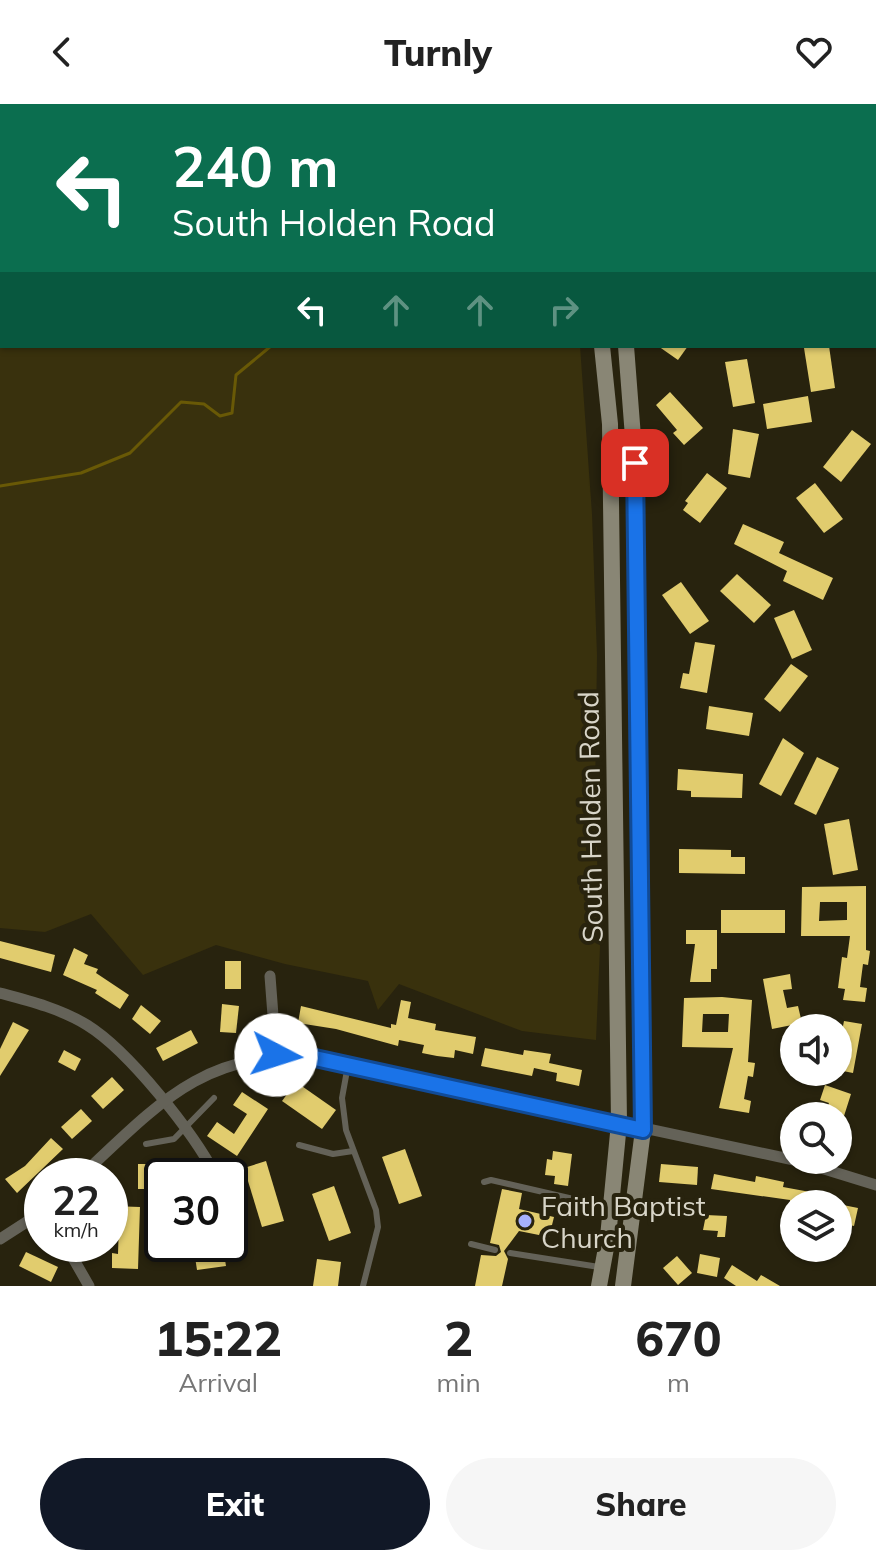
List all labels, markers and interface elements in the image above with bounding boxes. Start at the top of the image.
icon: back [40,30,84,74]
text: Turnly [384,30,492,75]
icon: heart [792,30,836,74]
text: 240 m [172,131,339,201]
icon: left [40,136,144,240]
text: South Holden Road [172,200,495,245]
icon: left [290,288,334,332]
icon: ahead [374,288,418,332]
icon: ahead [458,288,502,332]
icon: right [542,288,586,332]
pin [601,429,669,497]
icon: arrive [613,441,657,485]
street label: South Holden Road [570,691,610,943]
position arrow [234,1013,318,1097]
map controls [780,1014,852,1262]
button: sound [780,1014,852,1086]
button: search [780,1102,852,1174]
speed limit sign: 30 [144,1158,248,1262]
text: 22 [52,1175,100,1225]
place label: Faith Baptist Church [541,1188,706,1255]
button: layers [780,1190,852,1262]
marker: Faith Baptist Church [516,1212,534,1230]
text: km/h [53,1217,99,1242]
text: 15:22 [154,1308,282,1368]
text: 2 [444,1308,473,1368]
text: 670 [635,1308,722,1368]
text: Arrival [178,1366,258,1399]
text: min [437,1366,481,1399]
text: m [667,1366,690,1399]
button: Exit [40,1458,430,1550]
button: Share [446,1458,836,1550]

